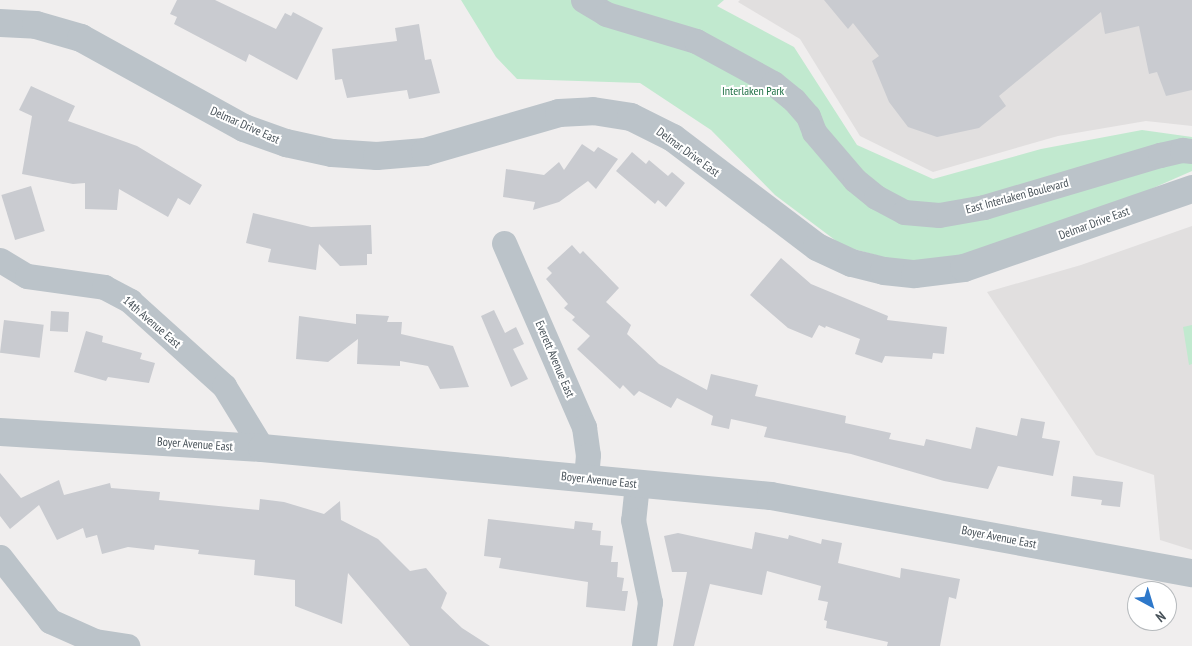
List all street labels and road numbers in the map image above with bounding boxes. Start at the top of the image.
street label: Delmar Drive East [208,103,282,147]
street label: Delmar Drive East [654,124,722,180]
street label: East Interlaken Boulevard [964,175,1070,217]
street label: Delmar Drive East [1057,204,1131,242]
street label: 14th Avenue East [120,293,184,351]
street label: Everett Avenue East [532,318,578,400]
street label: Boyer Avenue East [156,434,234,454]
street label: Boyer Avenue East [560,469,638,491]
street label: Boyer Avenue East [960,523,1038,551]

